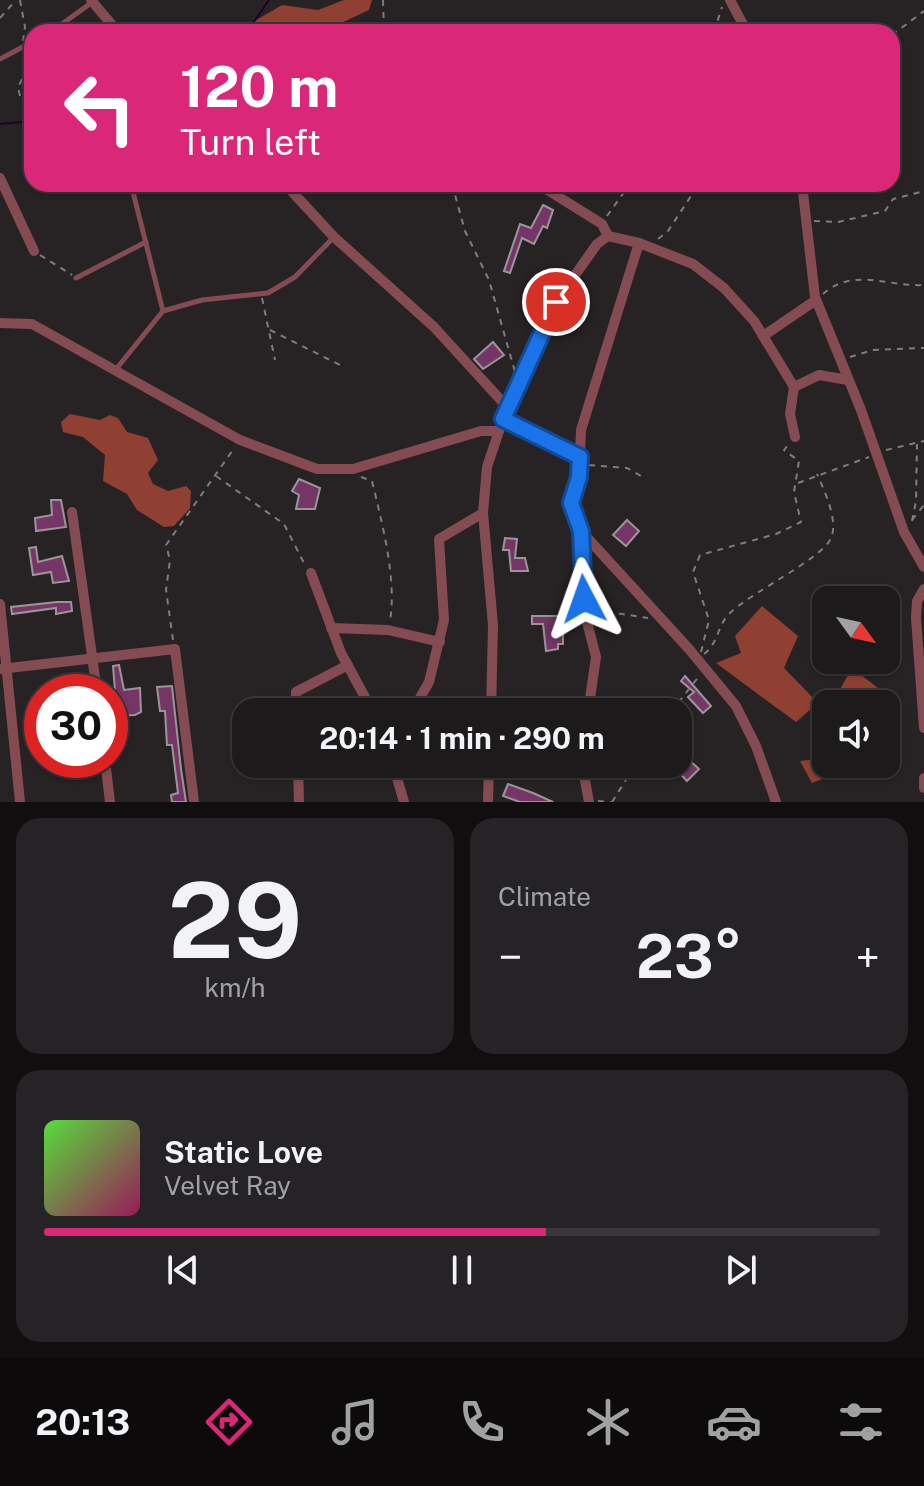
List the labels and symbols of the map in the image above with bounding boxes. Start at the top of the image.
pin [522,268,590,336]
position arrow [542,557,626,641]
north arrow [812,586,900,674]
speed limit sign: 30 [24,674,128,778]

